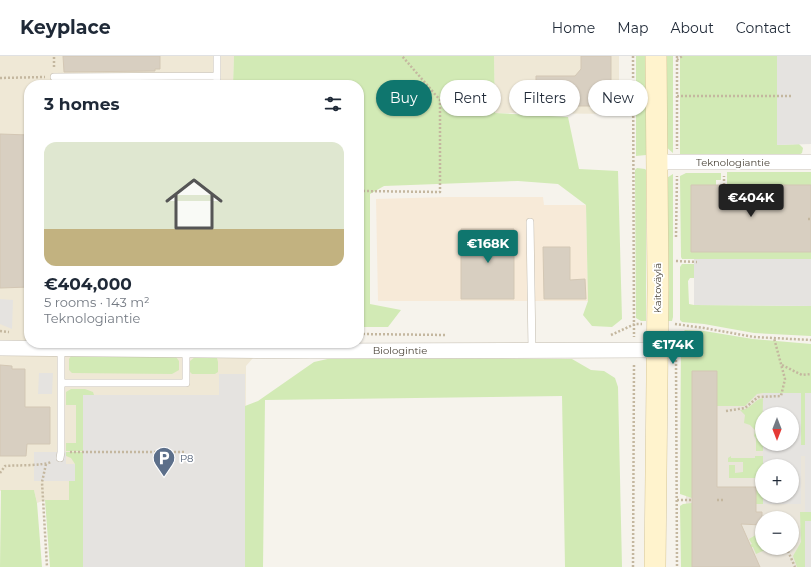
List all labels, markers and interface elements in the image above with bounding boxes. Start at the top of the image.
text: Keyplace [20,16,111,39]
text: Home [552,19,595,37]
text: Map [617,19,648,37]
text: About [670,19,714,37]
text: Contact [736,19,791,37]
chip: Buy [376,80,432,116]
chip: Rent [440,80,501,116]
chip: Filters [509,80,580,116]
chip: New [588,80,648,116]
icon: filters [322,93,344,115]
text: 3 homes [44,94,119,114]
street label: Teknologiantie [696,156,770,169]
icon: home [158,168,230,240]
pin: €404K [723,184,779,218]
text: €404K [728,189,774,205]
pin: €168K [460,230,516,264]
text: €168K [467,235,509,251]
street label: Kaitoväylä [651,263,664,313]
text: €404,000 [44,274,132,294]
text: 5 rooms · 143 m² [44,294,150,310]
text: Teknologiantie [44,310,140,326]
pin: €174K [645,331,701,365]
text: €174K [652,336,694,352]
street label: Biologintie [373,344,427,357]
north arrow [755,407,799,451]
map controls [755,407,799,555]
parking icon: P8 [151,445,177,478]
place label: P8 [180,452,194,465]
button: + [755,459,799,503]
button: − [755,511,799,555]

